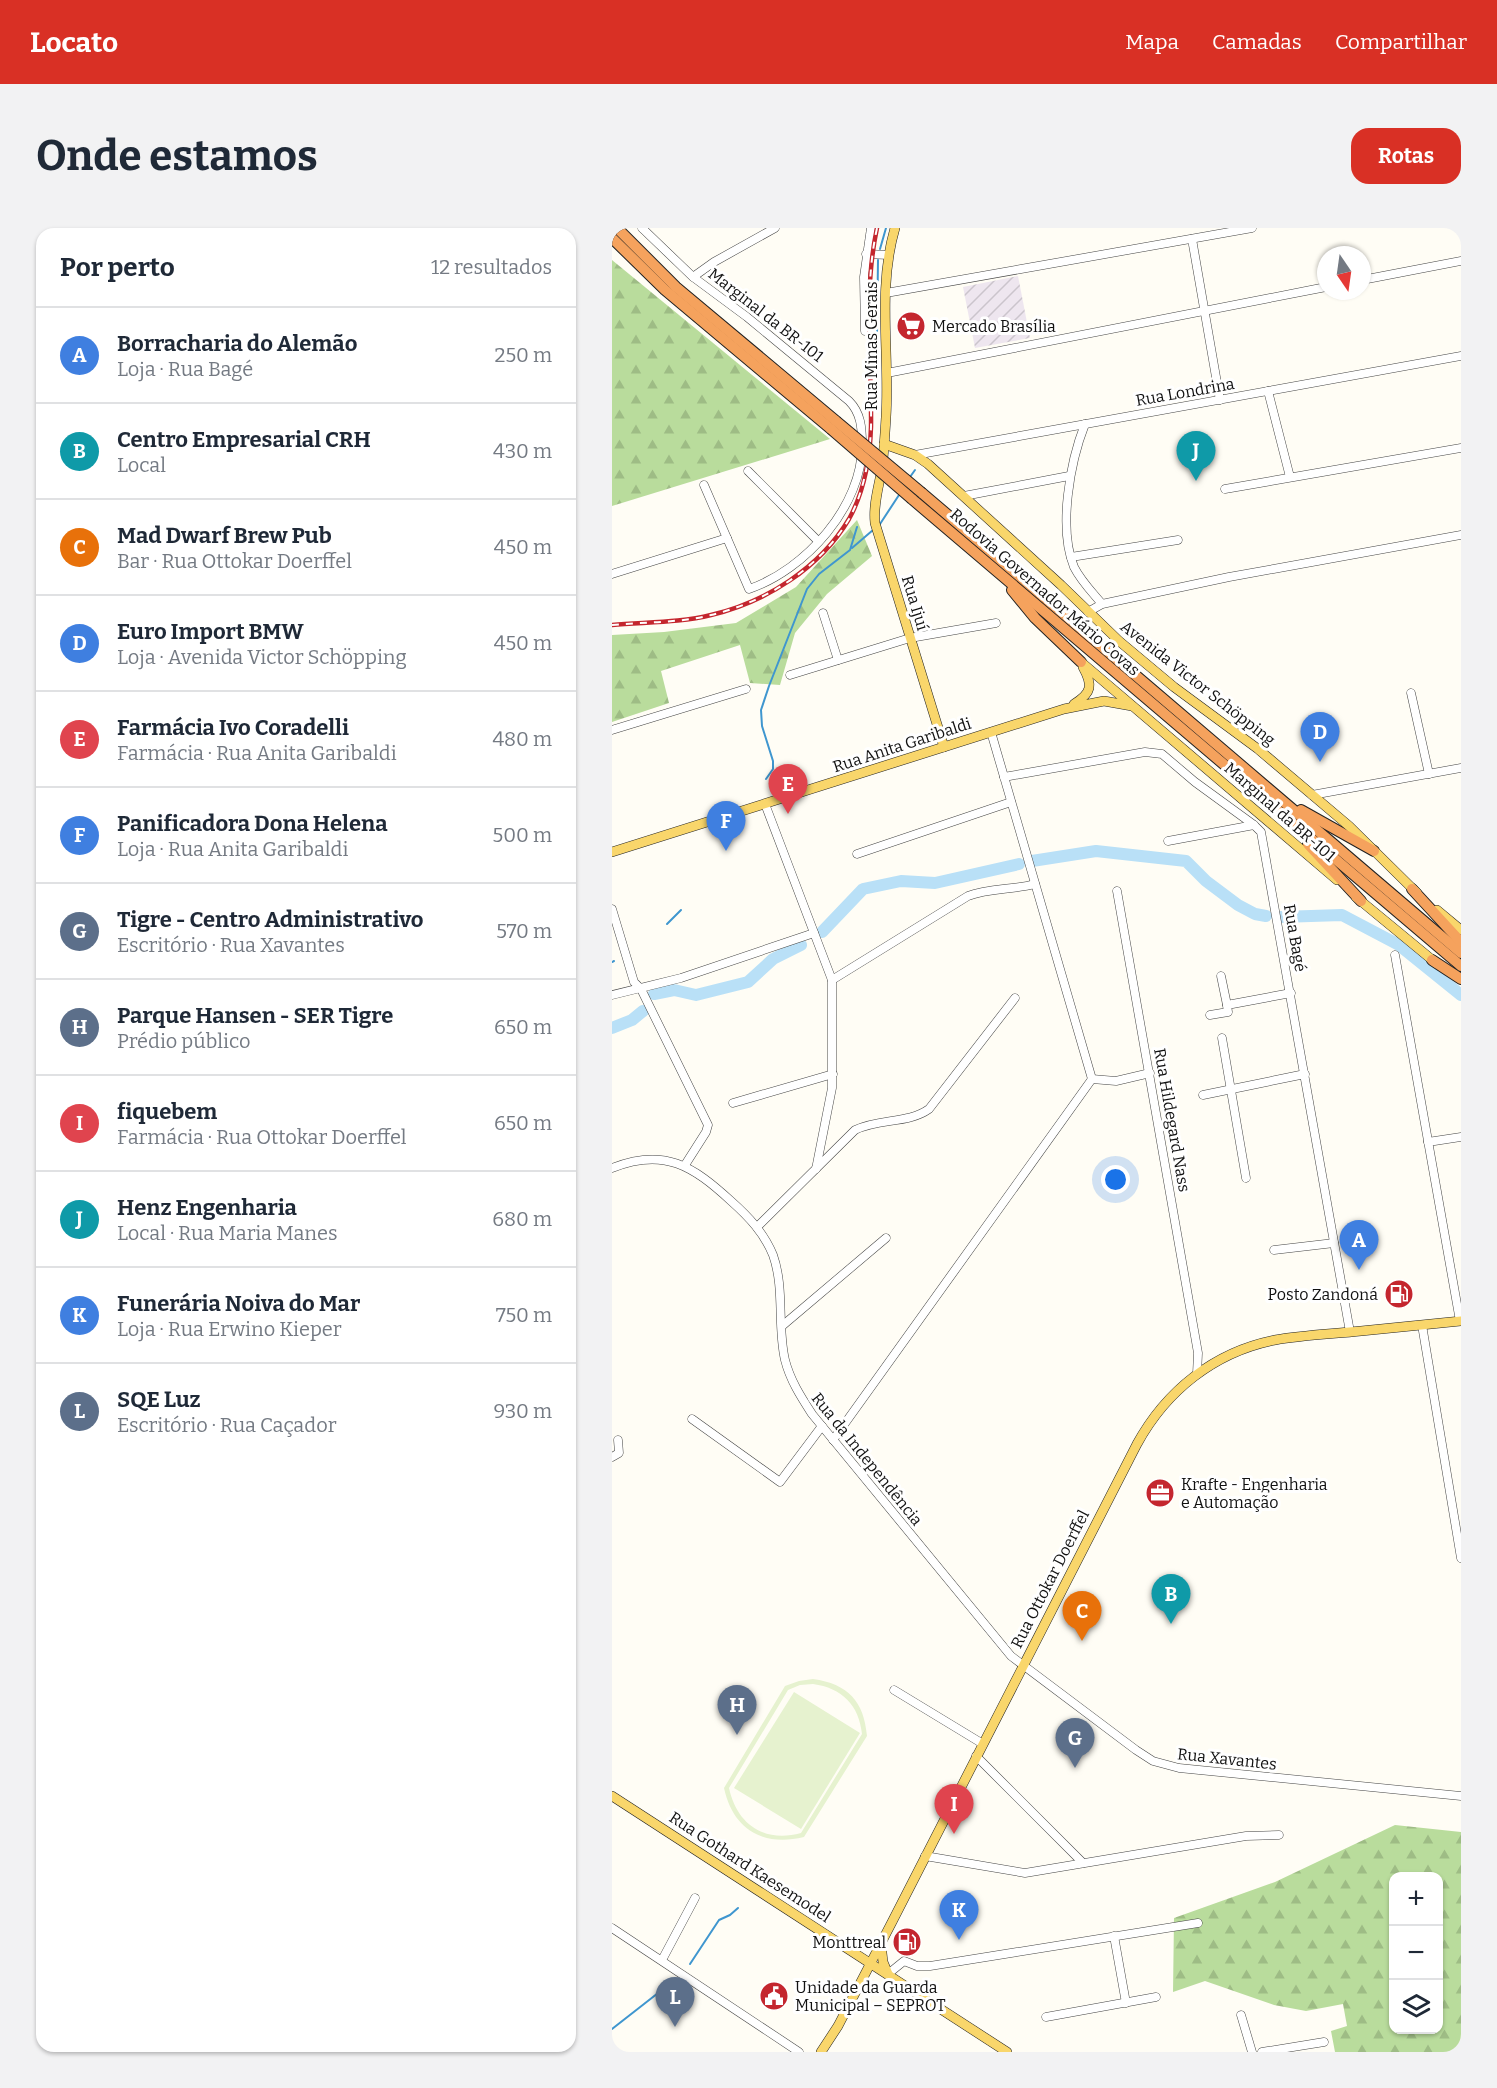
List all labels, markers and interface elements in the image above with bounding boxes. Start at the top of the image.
text: Locato [30,26,118,59]
text: Mapa [1125,29,1179,55]
text: Camadas [1212,29,1302,55]
text: Compartilhar [1335,29,1467,55]
button: Rotas [1351,128,1461,184]
text: Onde estamos [36,131,318,181]
north arrow [1317,246,1371,300]
text: Por perto [60,252,175,283]
text: 12 resultados [431,255,552,279]
street label: Marginal da BR-101 [705,264,828,366]
street label: Rua Minas Gerais [862,281,881,411]
supermarket icon: Mercado Brasília [895,310,927,342]
place label: Mercado Brasília [932,317,1056,336]
text: Borracharia do Alemão [117,330,357,357]
text: A [72,343,87,367]
text: 250 m [495,343,552,367]
text: Loja · Rua Bagé [117,357,253,381]
street label: Rua Londrina [1134,374,1236,410]
text: Centro Empresarial CRH [117,426,371,453]
pin: J [1176,432,1216,481]
text: B [73,439,86,463]
text: 430 m [493,439,552,463]
text: Local [117,453,166,477]
street label: Rodovia Governador Mário Covas [946,504,1144,680]
text: Mad Dwarf Brew Pub [117,522,332,549]
text: C [73,535,86,559]
text: 450 m [494,535,552,559]
text: Bar · Rua Ottokar Doerffel [117,549,352,573]
street label: Rua Ijuí [898,573,932,633]
street label: Avenida Victor Schöpping [1117,617,1279,749]
text: Euro Import BMW [117,618,304,645]
text: D [72,631,87,655]
text: 450 m [494,631,552,655]
text: Loja · Avenida Victor Schöpping [117,645,407,669]
pin: D [1300,712,1340,762]
text: Farmácia Ivo Coradelli [117,714,349,741]
street label: Rua Anita Garibaldi [830,714,974,776]
text: E [73,727,86,751]
text: 480 m [492,727,552,751]
text: Farmácia · Rua Anita Garibaldi [117,741,397,765]
street label: Marginal da BR-101 [1221,759,1340,866]
pin: E [768,764,807,814]
pin: F [706,802,746,851]
text: Panificadora Dona Helena [117,810,387,837]
text: F [74,823,85,847]
text: 500 m [493,823,552,847]
text: Loja · Rua Anita Garibaldi [117,837,348,861]
street label: Rua Bagé [1280,903,1310,973]
text: Tigre - Centro Administrativo [117,906,424,933]
text: G [72,919,87,943]
text: 570 m [496,919,552,943]
text: Escritório · Rua Xavantes [117,933,345,957]
text: Parque Hansen - SER Tigre [117,1002,393,1029]
text: H [72,1015,87,1039]
text: 650 m [494,1015,552,1039]
text: Prédio público [117,1029,250,1053]
street label: Rua Hildegard Nass [1150,1047,1194,1193]
text: fiquebem [117,1098,217,1125]
text: I [76,1111,83,1135]
text: 650 m [494,1111,552,1135]
text: Farmácia · Rua Ottokar Doerffel [117,1125,407,1149]
your location [1101,1165,1130,1194]
text: Henz Engenharia [117,1194,297,1221]
text: J [76,1207,83,1231]
text: 680 m [492,1207,552,1231]
pin: A [1340,1220,1378,1270]
text: Local · Rua Maria Manes [117,1221,338,1245]
fuel station icon: Posto Zandoná [1383,1278,1415,1310]
place label: Posto Zandoná [1268,1285,1378,1304]
text: Funerária Noiva do Mar [117,1290,360,1317]
text: K [72,1303,87,1327]
text: 750 m [496,1303,552,1327]
text: Loja · Rua Erwino Kieper [117,1317,342,1341]
text: SQE Luz [117,1386,201,1413]
street label: Rua da Independência [808,1389,927,1529]
text: L [74,1399,85,1423]
text: 930 m [493,1399,552,1423]
text: Escritório · Rua Caçador [117,1413,337,1437]
place label: Krafte - Engenharia e Automação [1181,1475,1328,1512]
office icon: Krafte - Engenharia e Automação [1144,1477,1176,1509]
street label: Rua Ottokar Doerffel [1007,1506,1093,1651]
pin: B [1152,1574,1190,1624]
pin: C [1062,1592,1102,1641]
pin: H [718,1686,756,1735]
pin: G [1056,1718,1094,1768]
street label: Rua Xavantes [1176,1744,1278,1774]
pin: I [934,1784,974,1834]
street label: Rua Gothard Kaesemodel [666,1808,835,1927]
map controls [1389,1872,1443,2034]
button: + [1389,1872,1443,1926]
pin: K [940,1890,978,1940]
fuel station icon: Monttreal [891,1926,923,1958]
button: − [1389,1926,1443,1980]
place label: Monttreal [812,1933,886,1952]
pin: L [656,1978,694,2027]
place label: Unidade da Guarda Municipal – SEPROT [795,1978,946,2015]
public building icon: Unidade da Guarda Municipal – SEPROT [758,1980,790,2012]
button: layers [1389,1980,1443,2034]

